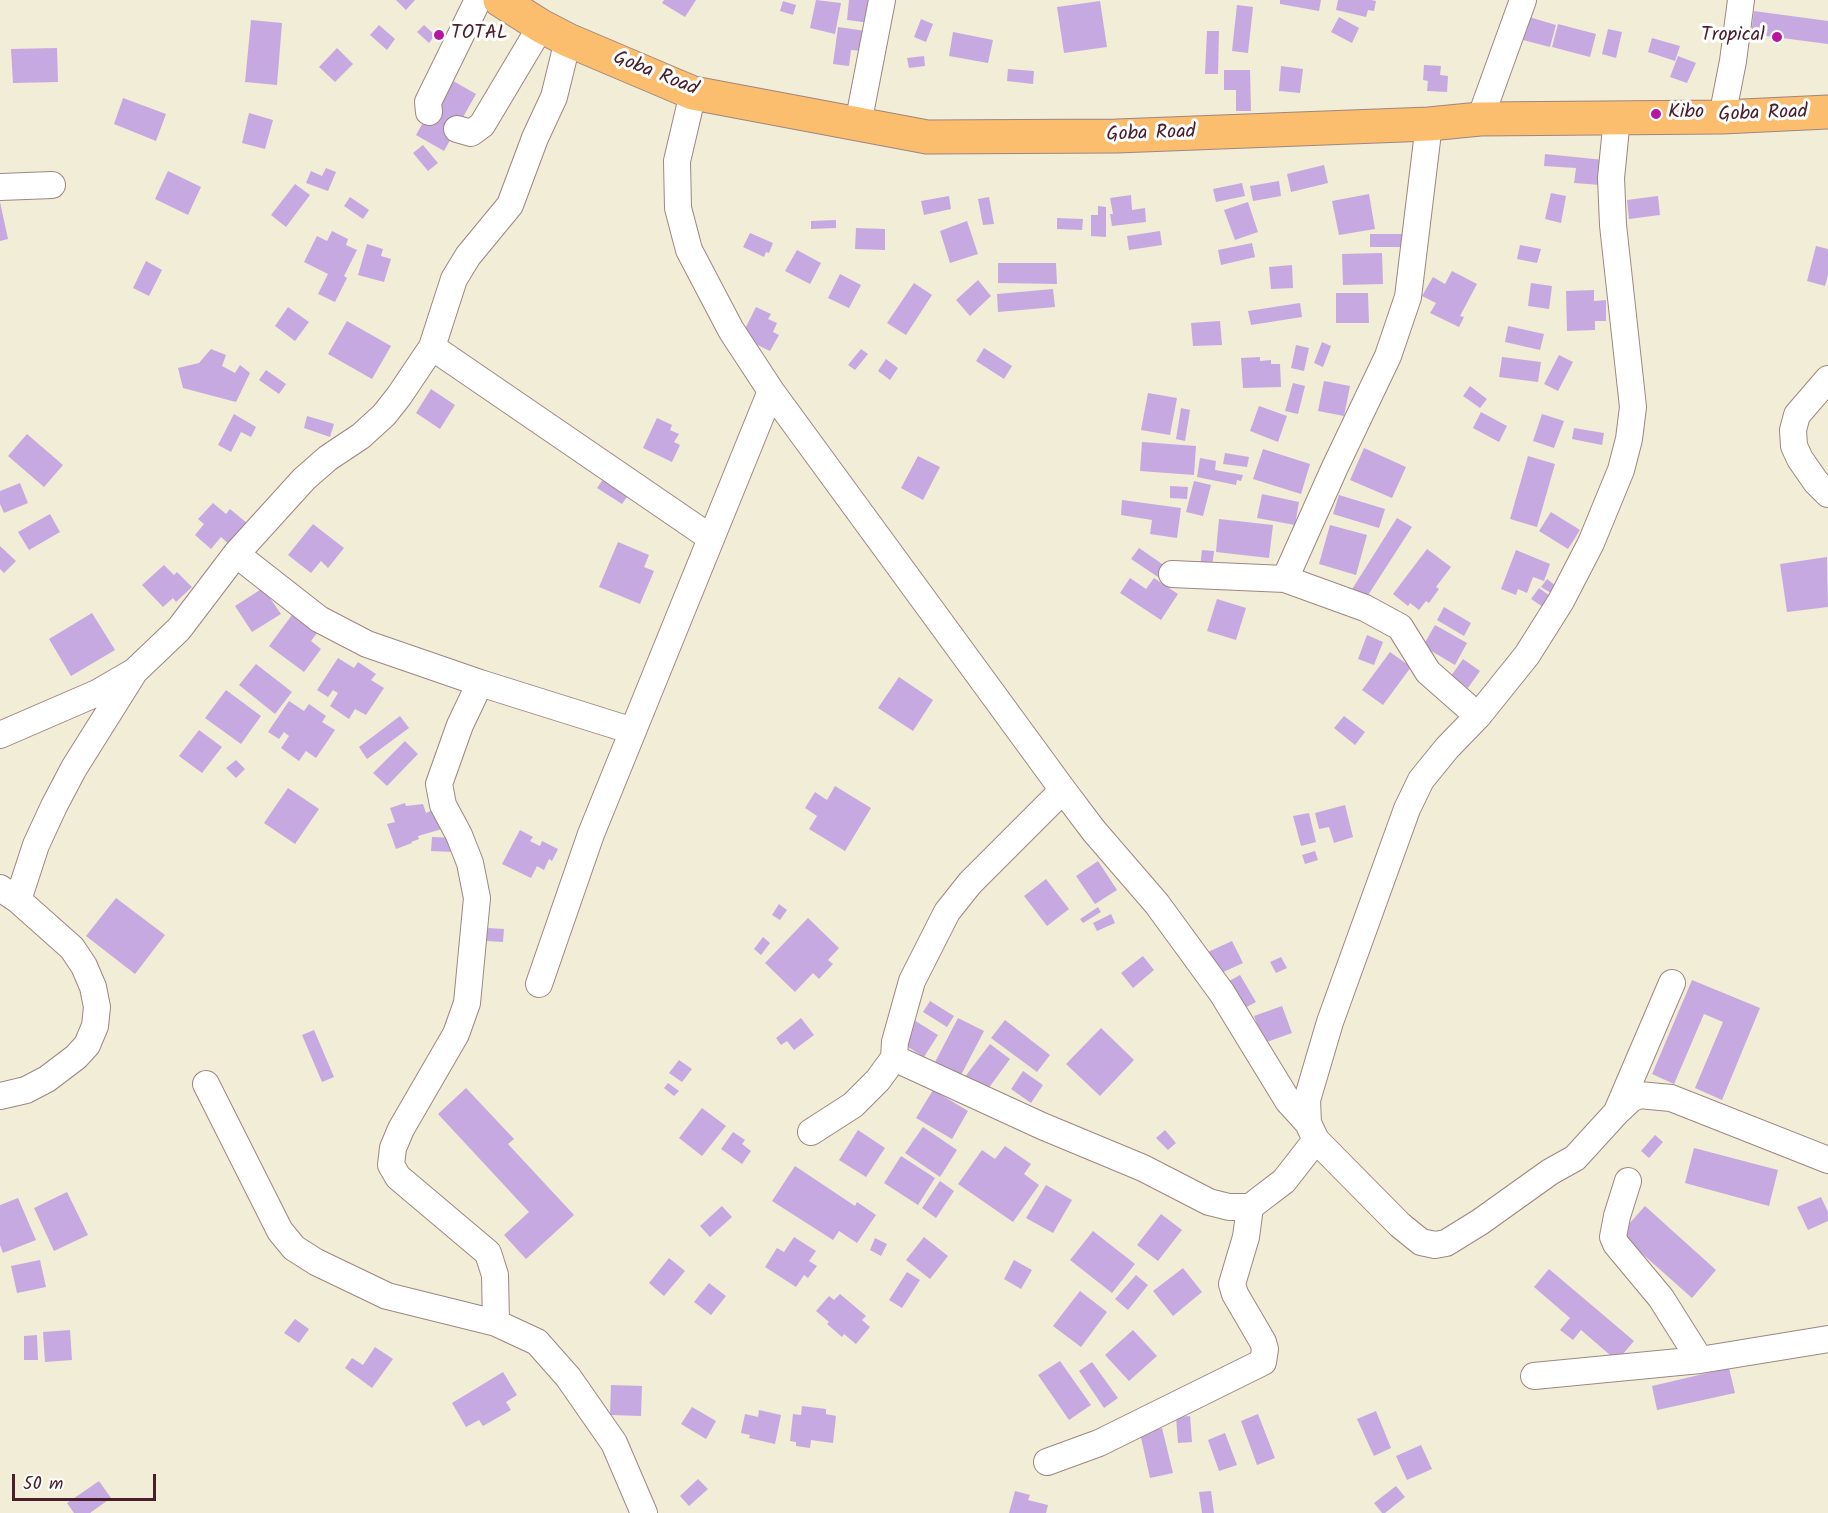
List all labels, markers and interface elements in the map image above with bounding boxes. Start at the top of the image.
place label: TOTAL [451,23,508,47]
place label: Tropical [1701,25,1765,49]
marker: TOTAL [432,28,446,42]
marker: Tropical [1770,30,1784,44]
street label: Goba Road [609,47,701,103]
street label: Goba Road [1718,101,1808,129]
place label: Kibo [1668,102,1704,126]
marker: Kibo [1649,107,1663,121]
street label: Goba Road [1106,121,1196,149]
scale bar [15,1462,159,1500]
text: 50 m [23,1470,63,1499]

